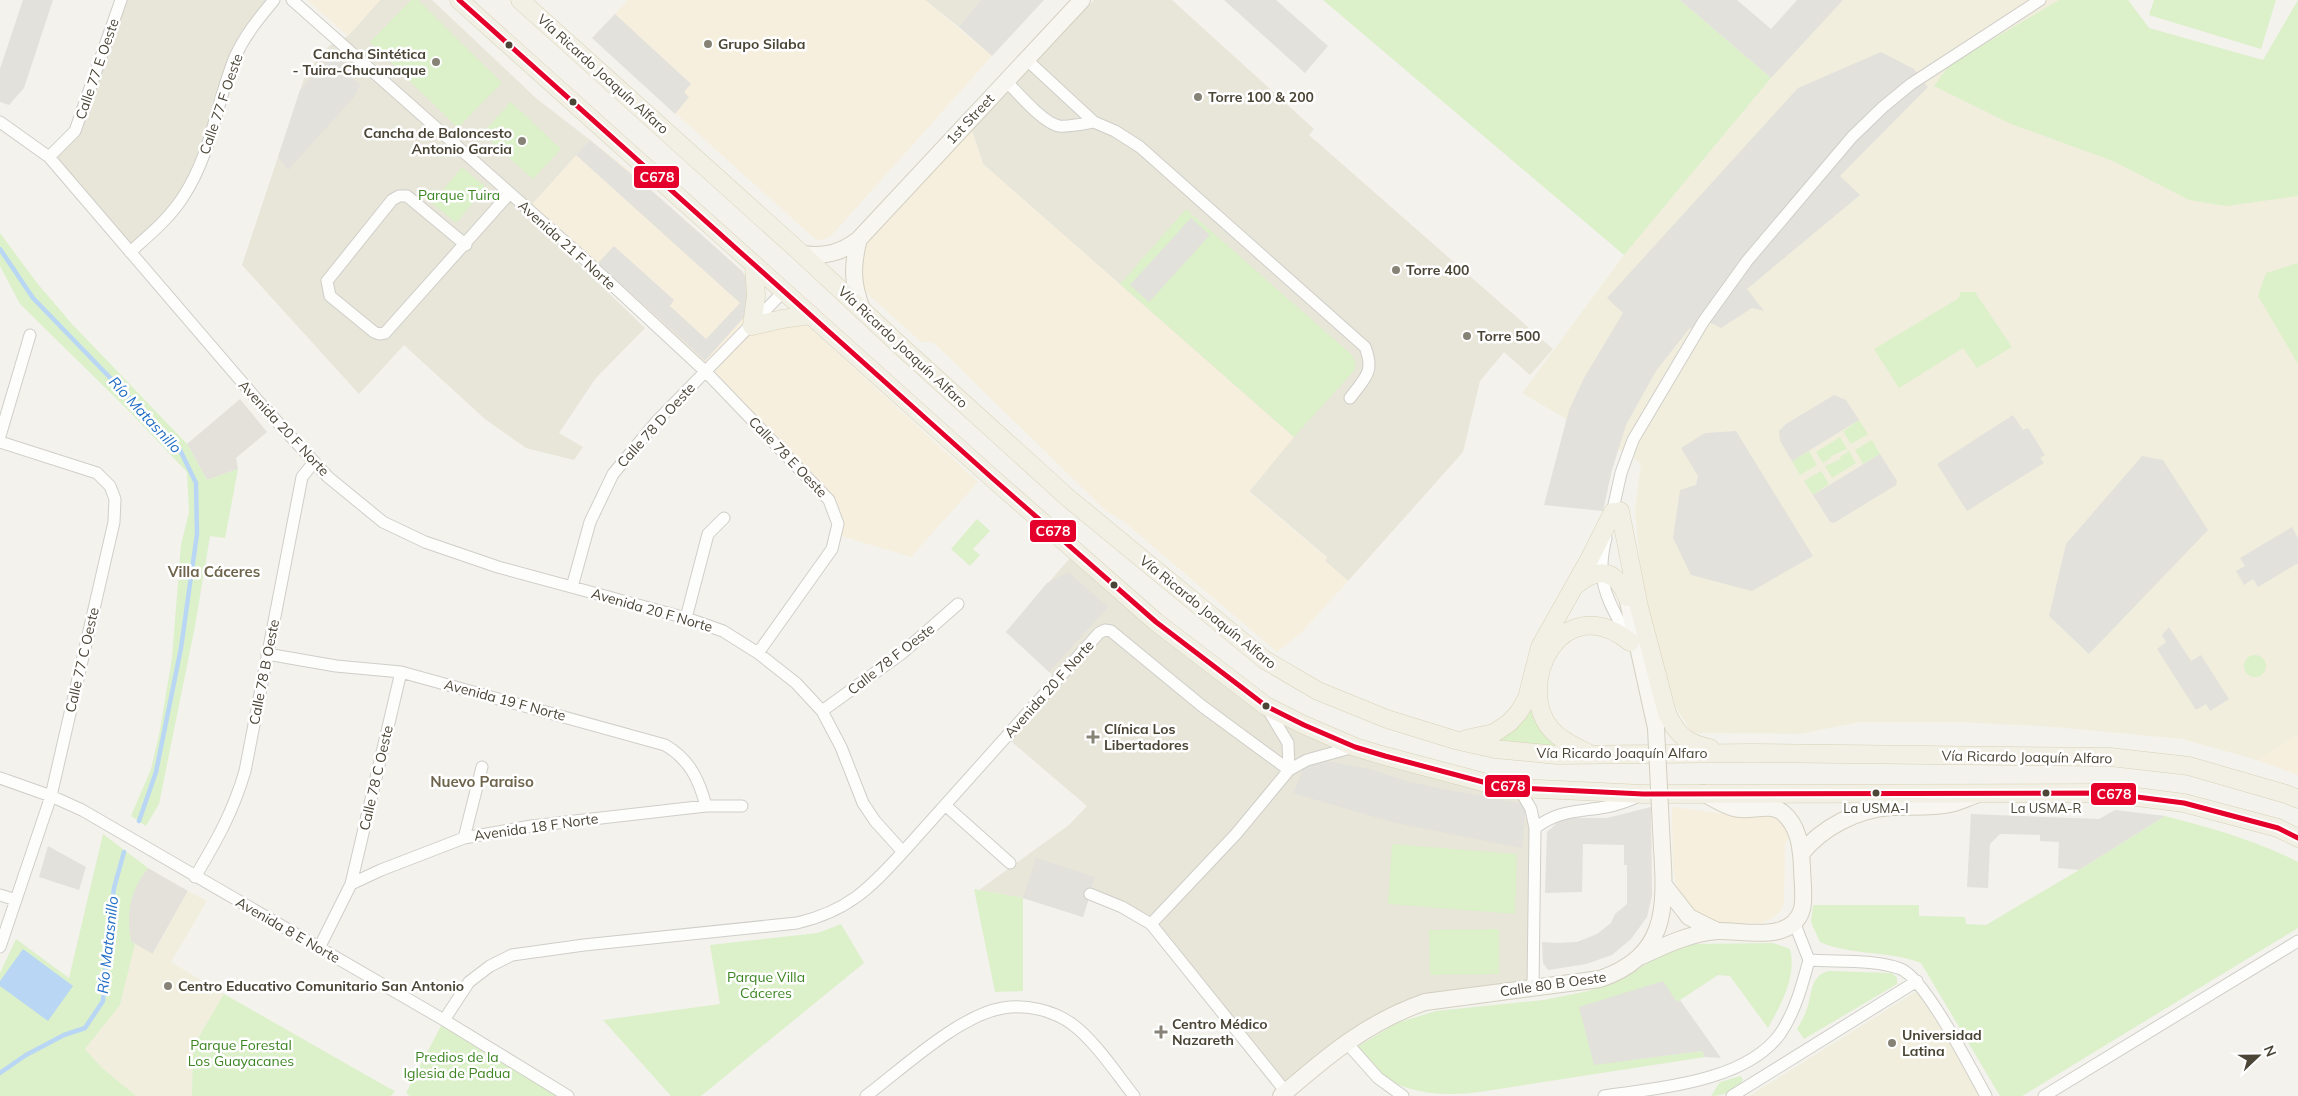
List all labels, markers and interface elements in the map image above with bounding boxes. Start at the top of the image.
street label: Vía Ricardo Joaquín Alfaro [533,10,673,138]
street label: Calle 77 E Oeste [71,16,123,122]
place label: Grupo Silaba [718,35,805,53]
marker: Grupo Silaba [702,38,714,50]
unlabelled marker [504,40,514,50]
place label: Cancha Sintética - Tuira-Chucunaque [293,45,426,79]
street label: Calle 77 F Oeste [195,51,247,157]
marker: Cancha Sintética - Tuira-Chucunaque [430,56,442,68]
place label: Torre 100 & 200 [1208,88,1314,106]
street label: 1st Street [942,90,998,148]
marker: Torre 100 & 200 [1192,91,1204,103]
unlabelled marker [568,97,578,107]
place label: Cancha de Baloncesto Antonio Garcia [364,124,512,158]
marker: Cancha de Baloncesto Antonio Garcia [516,135,528,147]
line badge: C678 [633,165,680,189]
text: C678 [640,168,674,186]
park label: Parque Tuira [418,186,500,204]
street label: Avenida 21 F Norte [514,196,620,294]
place label: Torre 400 [1406,261,1469,279]
marker: Torre 400 [1390,264,1402,276]
street label: Vía Ricardo Joaquín Alfaro [834,282,972,412]
place label: Torre 500 [1477,327,1540,345]
marker: Torre 500 [1461,330,1473,342]
water label: Río Matasnillo [105,372,186,457]
street label: Avenida 20 F Norte [235,376,333,480]
street label: Calle 78 D Oeste [613,379,699,471]
street label: Calle 78 E Oeste [745,413,831,501]
line badge: C678 [1029,519,1077,543]
text: C678 [1036,522,1070,540]
street label: Vía Ricardo Joaquín Alfaro [1136,551,1280,673]
district label: Villa Cáceres [167,562,260,581]
unlabelled marker [1109,580,1119,590]
street label: Avenida 20 F Norte [589,584,715,636]
street label: Calle 77 C Oeste [61,606,103,714]
street label: Calle 78 B Oeste [245,618,283,726]
street label: Calle 78 F Oeste [844,619,938,699]
street label: Avenida 20 F Norte [1000,636,1098,742]
street label: Avenida 19 F Norte [442,675,568,725]
unlabelled marker [1261,701,1271,711]
place label: Clínica Los Libertadores [1104,720,1189,754]
street label: Calle 78 C Oeste [355,724,397,832]
marker: Clínica Los Libertadores [1086,730,1100,744]
street label: Vía Ricardo Joaquín Alfaro [1537,744,1707,762]
street label: Vía Ricardo Joaquín Alfaro [1941,747,2113,767]
district label: Nuevo Paraiso [430,772,534,791]
line badge: C678 [1484,774,1531,798]
text: C678 [1491,777,1525,795]
line badge: C678 [2090,782,2137,806]
text: C678 [2097,785,2131,803]
marker: La USMA-I [1871,788,1881,798]
marker: La USMA-R [2041,788,2051,798]
place label: La USMA-I [1843,800,1909,816]
place label: La USMA-R [2011,800,2081,816]
street label: Avenida 18 F Norte [473,809,599,845]
street label: Avenida 8 E Norte [233,893,343,967]
water label: Río Matasnillo [93,895,122,995]
park label: Parque Villa Cáceres [727,968,805,1002]
street label: Calle 80 B Oeste [1499,968,1607,1000]
place label: Centro Educativo Comunitario San Antonio [178,977,464,995]
marker: Centro Educativo Comunitario San Antonio [162,980,174,992]
place label: Centro Médico Nazareth [1172,1015,1267,1049]
marker: Centro Médico Nazareth [1154,1025,1168,1039]
place label: Universidad Latina [1902,1026,1982,1060]
north arrow [2233,1031,2283,1081]
park label: Parque Forestal Los Guayacanes [188,1036,294,1070]
marker: Universidad Latina [1886,1037,1898,1049]
text: N [2260,1043,2280,1059]
park label: Predios de la Iglesia de Padua [403,1048,511,1082]

